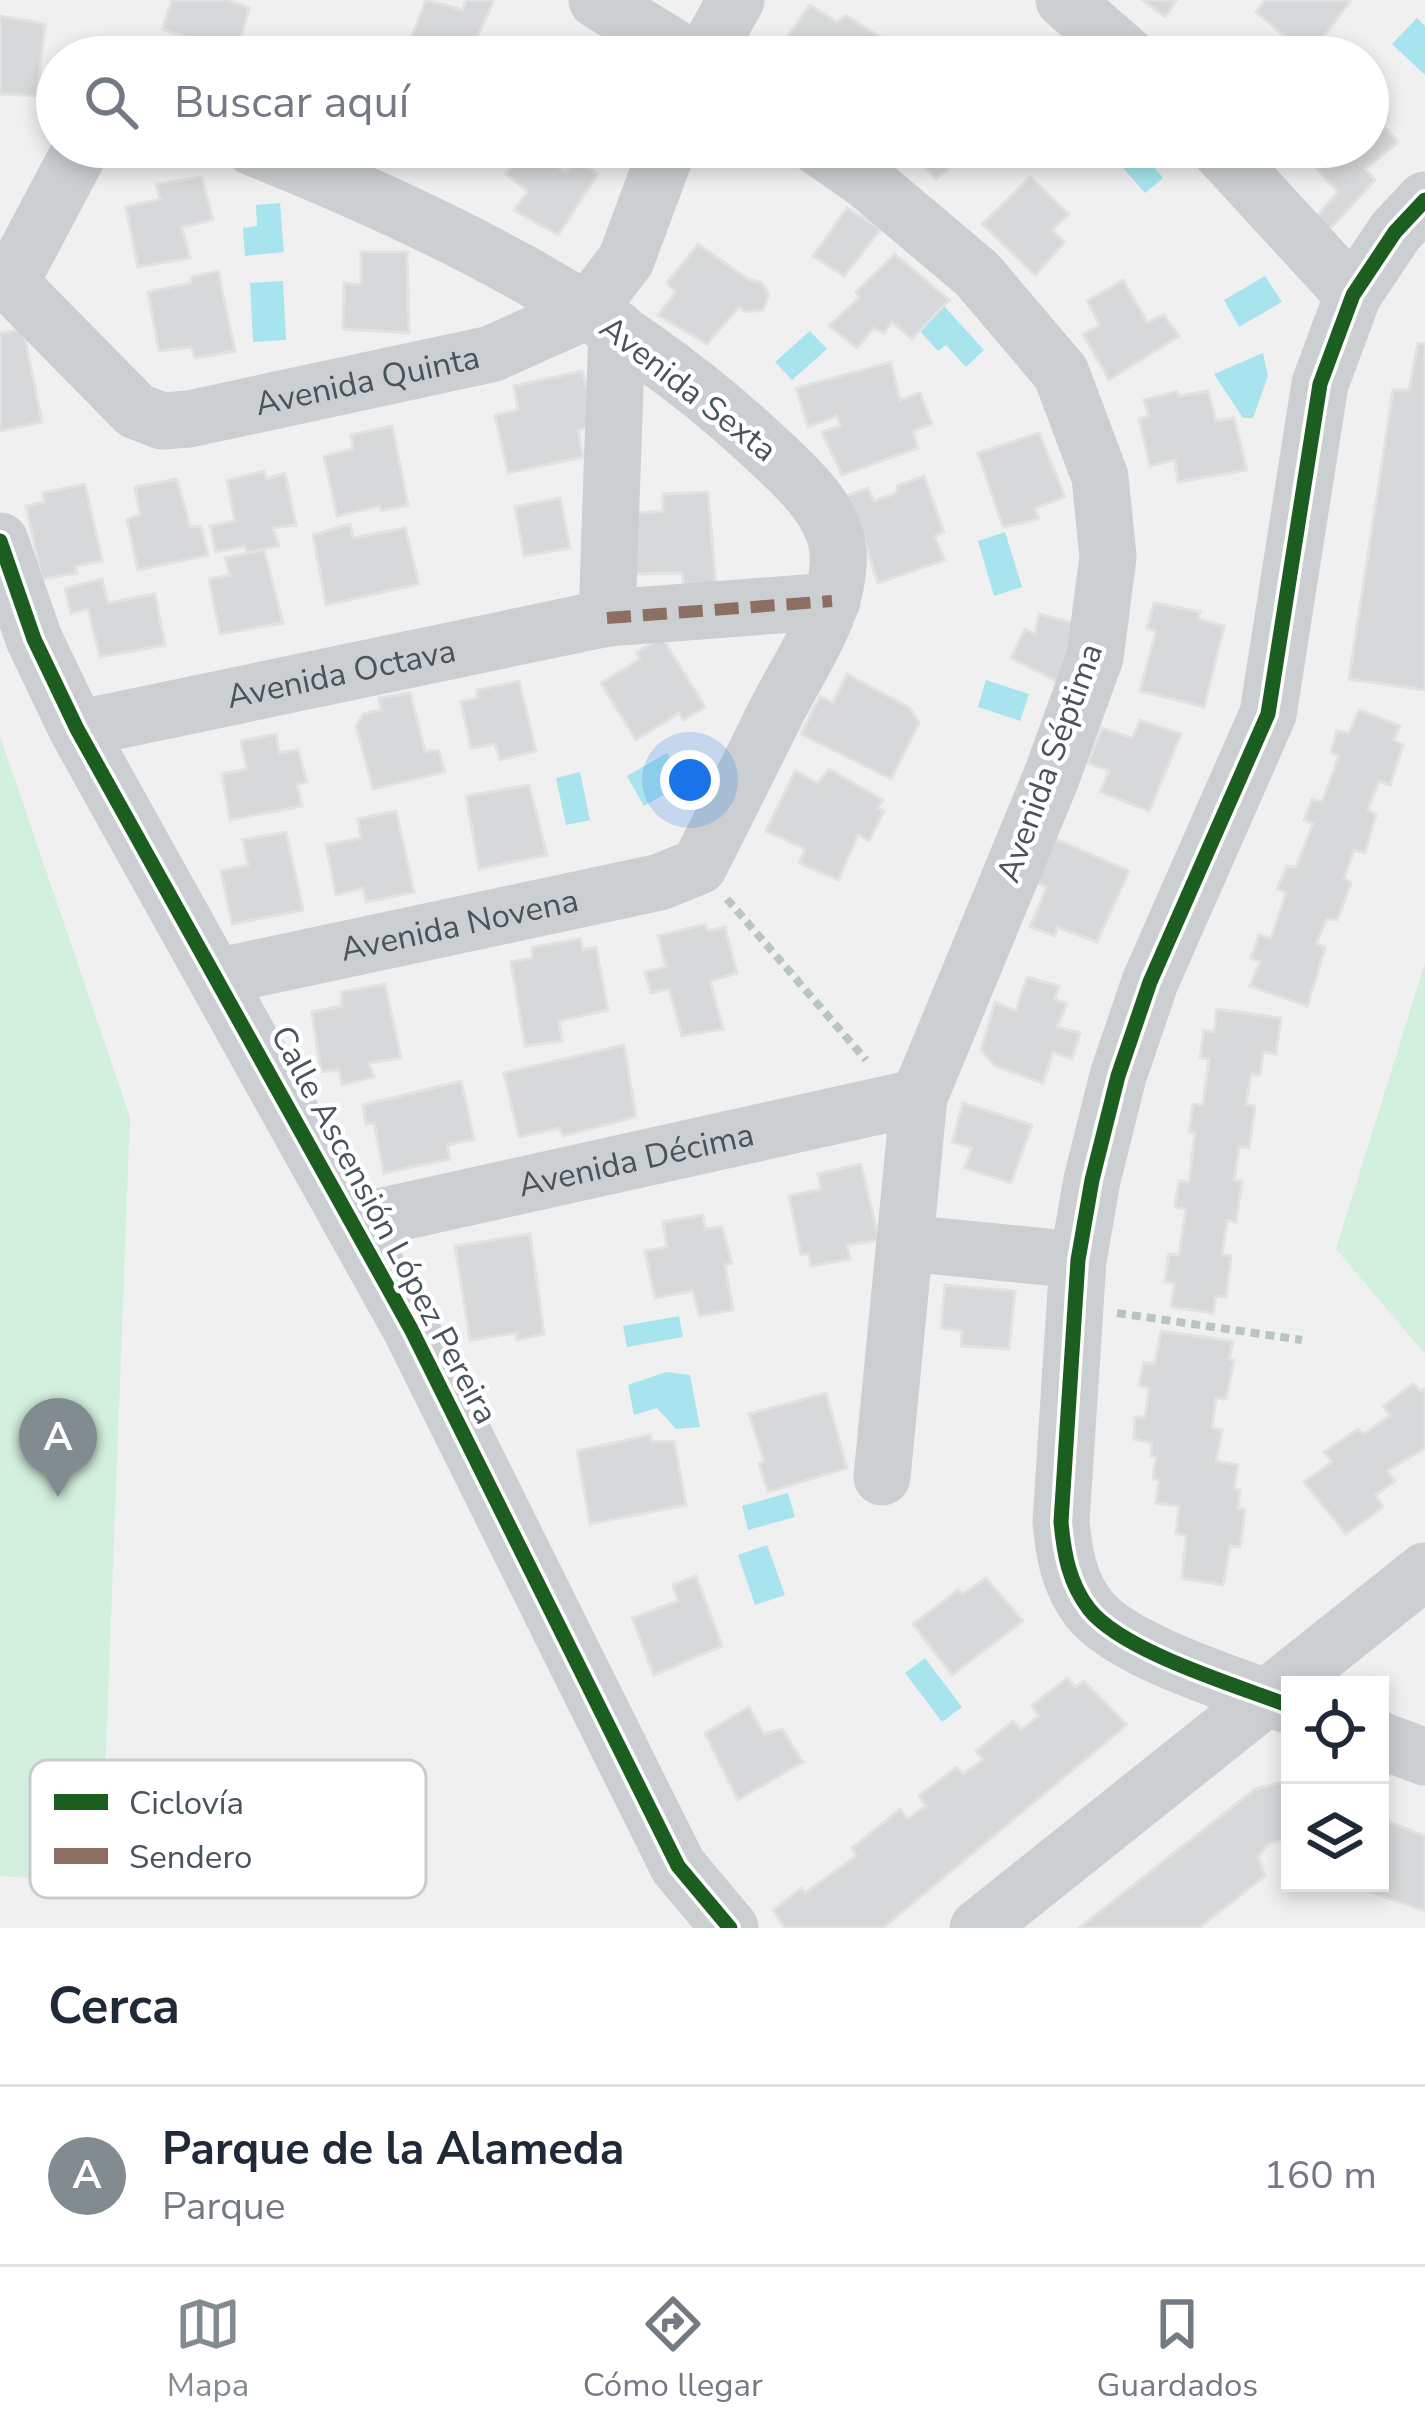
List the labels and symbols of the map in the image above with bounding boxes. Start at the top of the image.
street label: Avenida Sexta [590,306,786,472]
street label: Avenida Quinta [251,335,484,427]
street label: Avenida Octava [223,628,460,720]
street label: Avenida Séptima [986,637,1114,889]
your location [660,750,720,810]
street label: Avenida Novena [336,878,583,972]
street label: Calle Ascensión López Pereira [260,1018,508,1432]
street label: Avenida Décima [514,1112,758,1208]
pin: A [19,1398,97,1497]
legend [30,1760,426,1898]
text: Ciclovía [129,1781,244,1826]
text: Sendero [129,1835,252,1880]

